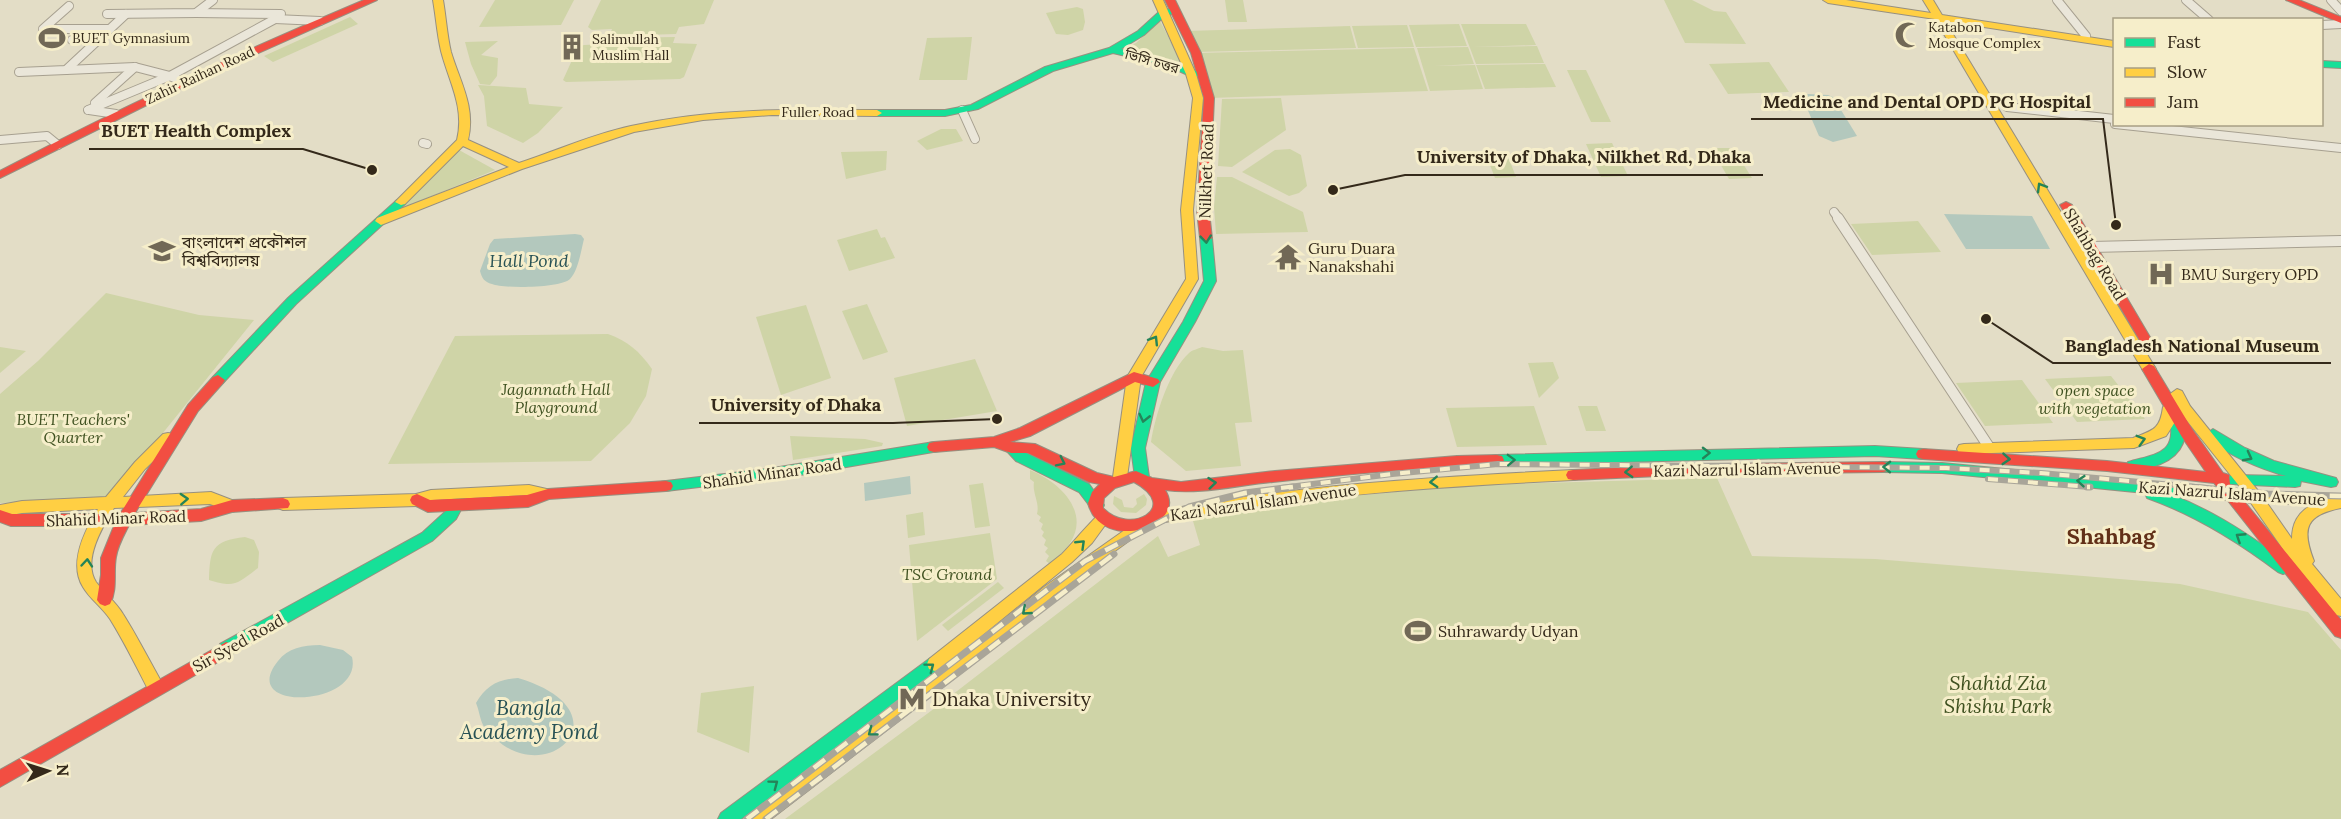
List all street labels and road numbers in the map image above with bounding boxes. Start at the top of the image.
street label: Zahir Raihan Road [143,42,257,108]
street label: ভিসি চত্তর [1122,44,1182,77]
street label: Fuller Road [781,103,855,121]
street label: Nilkhet Road [1194,123,1218,219]
street label: Shahbag Road [2060,204,2131,304]
street label: Shahid Minar Road [701,453,843,493]
street label: Kazi Nazrul Islam Avenue [1653,457,1841,481]
street label: Kazi Nazrul Islam Avenue [2138,476,2327,510]
street label: Kazi Nazrul Islam Avenue [1169,479,1358,525]
street label: Shahid Minar Road [46,506,187,530]
street label: Sir Syed Road [189,609,288,676]

